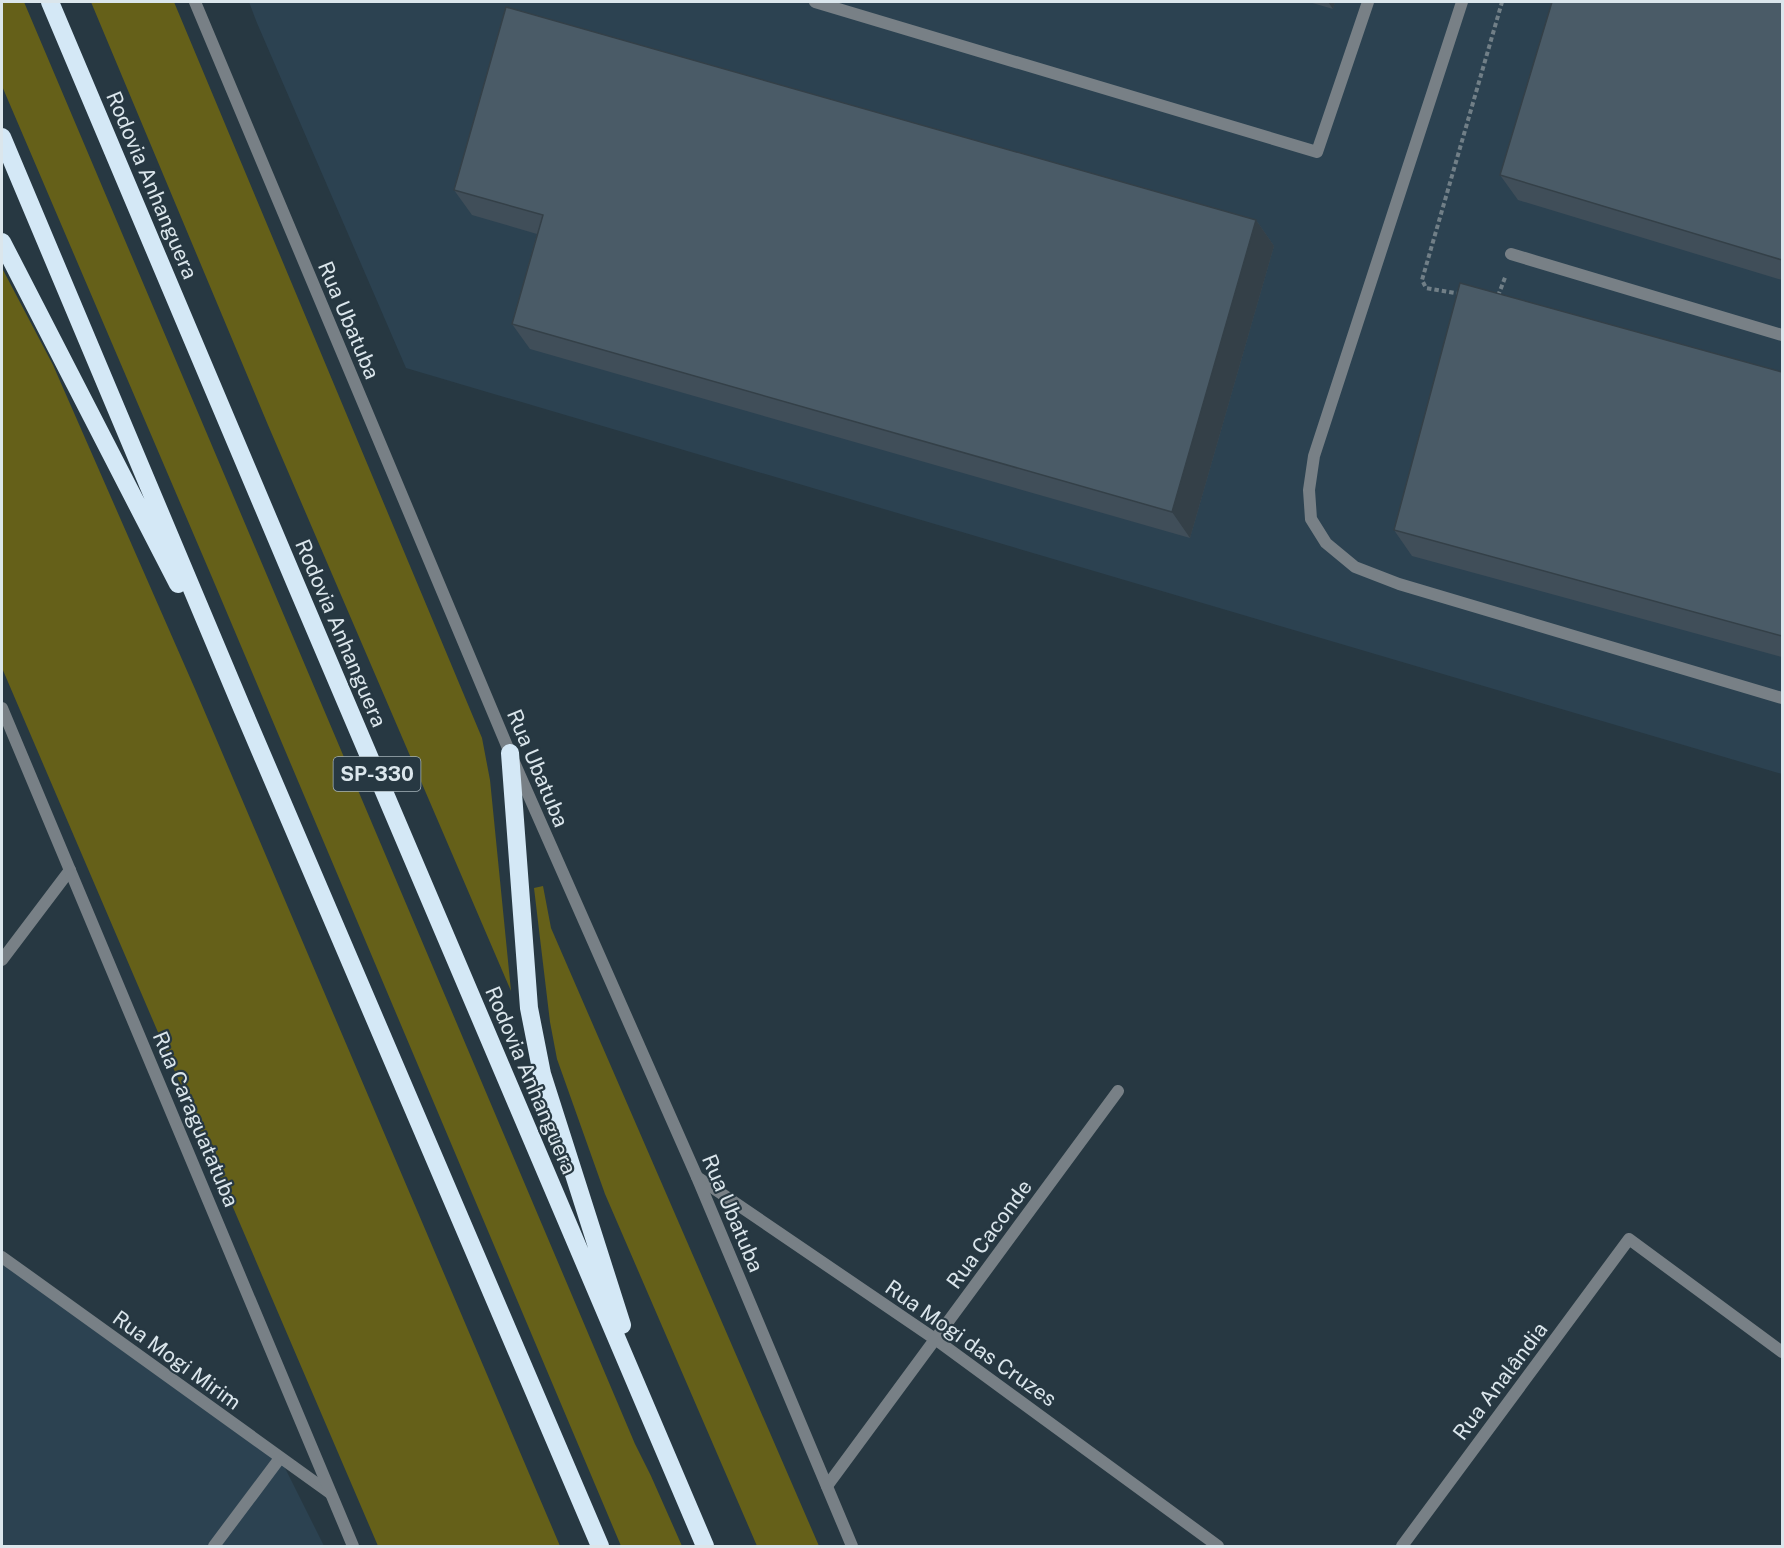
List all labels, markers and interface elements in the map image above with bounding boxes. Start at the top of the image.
street label: Rodovia Anhanguera [101,87,203,283]
street label: Rua Ubatuba [313,257,385,383]
street label: Rodovia Anhanguera [290,535,392,731]
street label: Rua Ubatuba [502,705,574,831]
road number: SP-330 [334,757,421,791]
street label: Rodovia Anhanguera [480,982,582,1178]
street label: Rua Caraguatatuba [148,1028,244,1210]
street label: Rua Ubatuba [697,1150,769,1276]
street label: Rua Caconde [941,1175,1037,1293]
street label: Rua Mogi das Cruzes [881,1274,1061,1412]
street label: Rua Mogi Mirim [108,1305,246,1415]
street label: Rua Analândia [1448,1317,1552,1445]

